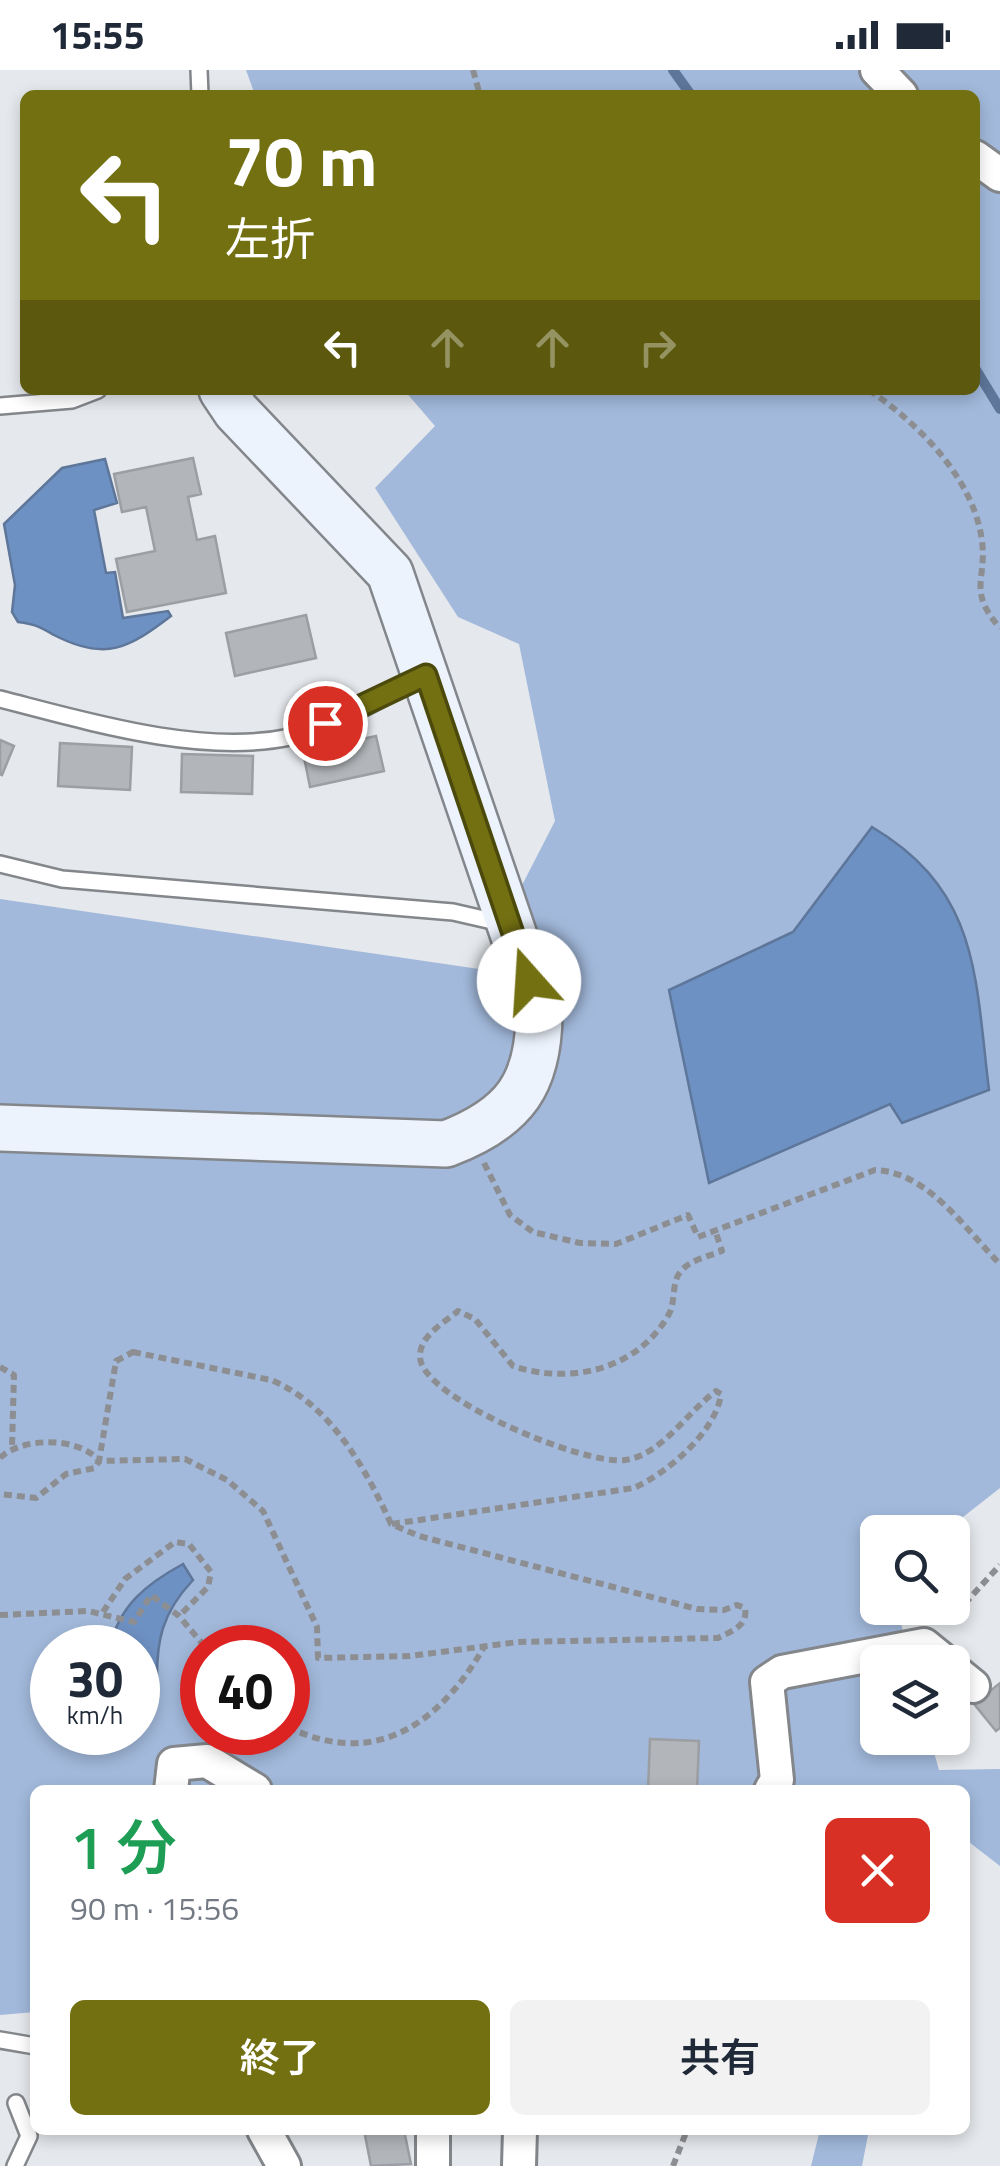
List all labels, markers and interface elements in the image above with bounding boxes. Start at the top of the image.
text: 15:55 [50,6,145,64]
text: 70 m [225,107,378,213]
icon: left [60,130,190,260]
text: 左折 [225,204,315,272]
icon: left [315,320,370,375]
icon: ahead [420,320,475,375]
icon: ahead [525,320,580,375]
icon: right [630,320,685,375]
pin [283,681,368,766]
icon: arrive [298,696,353,751]
position arrow [477,929,581,1033]
map controls [860,1515,970,1755]
button: search [860,1515,970,1625]
speed limit sign: 40 [180,1625,310,1755]
text: 30 [67,1640,123,1716]
button: layers [860,1645,970,1755]
text: km/h [67,1696,123,1734]
text: 1 分 [70,1801,177,1892]
button: close [825,1818,930,1923]
text: 90 m · 15:56 [70,1884,239,1932]
button: 終了 [70,2000,490,2115]
button: 共有 [510,2000,930,2115]

